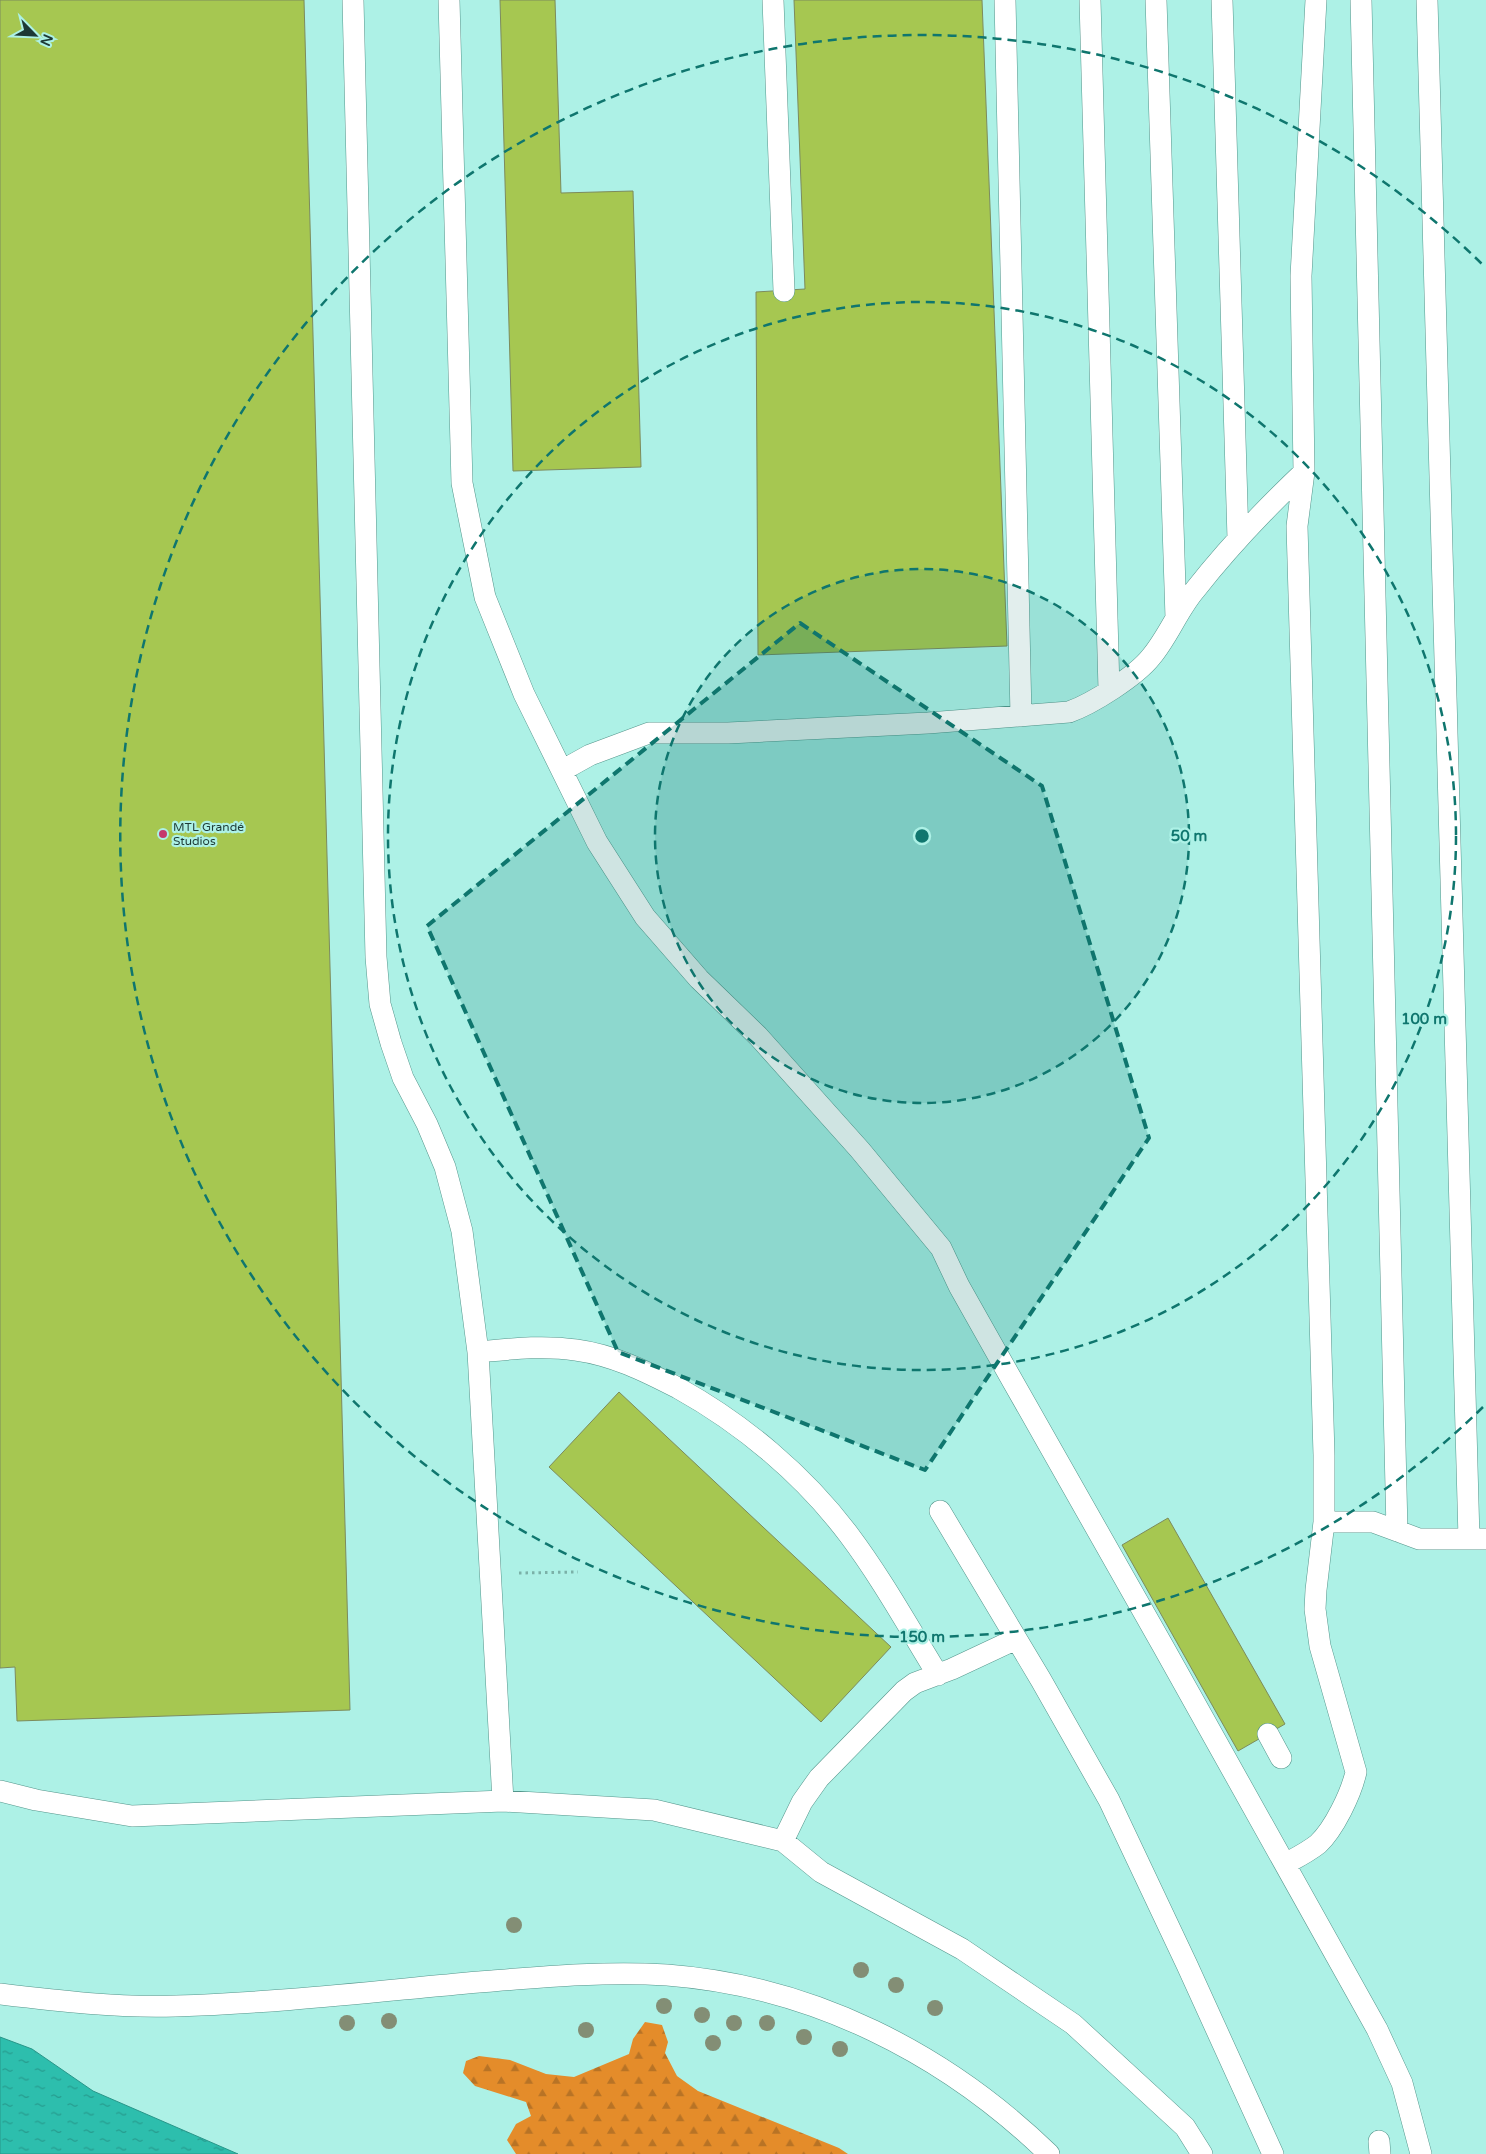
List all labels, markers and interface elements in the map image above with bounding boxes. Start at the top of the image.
north arrow [10,10,60,60]
text: N [36,31,56,49]
place label: MTL Grandé Studios [173,820,244,848]
centre of rings [913,827,931,845]
text: 50 m [1171,827,1207,845]
marker: MTL Grandé Studios [157,828,169,840]
text: 100 m [1401,1010,1447,1028]
text: 150 m [899,1628,945,1646]

